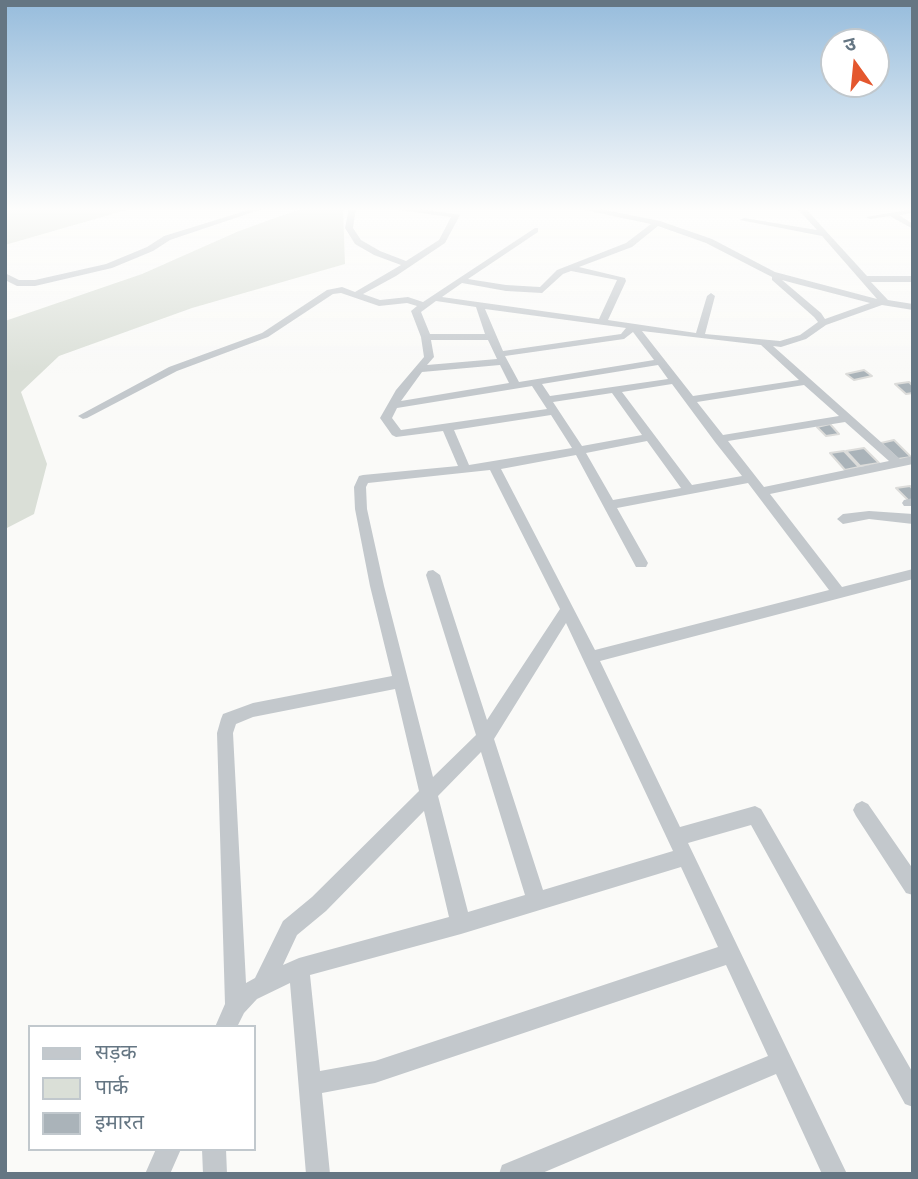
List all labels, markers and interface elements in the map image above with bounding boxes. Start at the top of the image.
north arrow [820,28,890,98]
text: उ [842,33,858,57]
legend [28,1025,256,1151]
text: सड़क [95,1040,137,1065]
text: पार्क [95,1075,129,1100]
text: इमारत [95,1110,144,1135]

